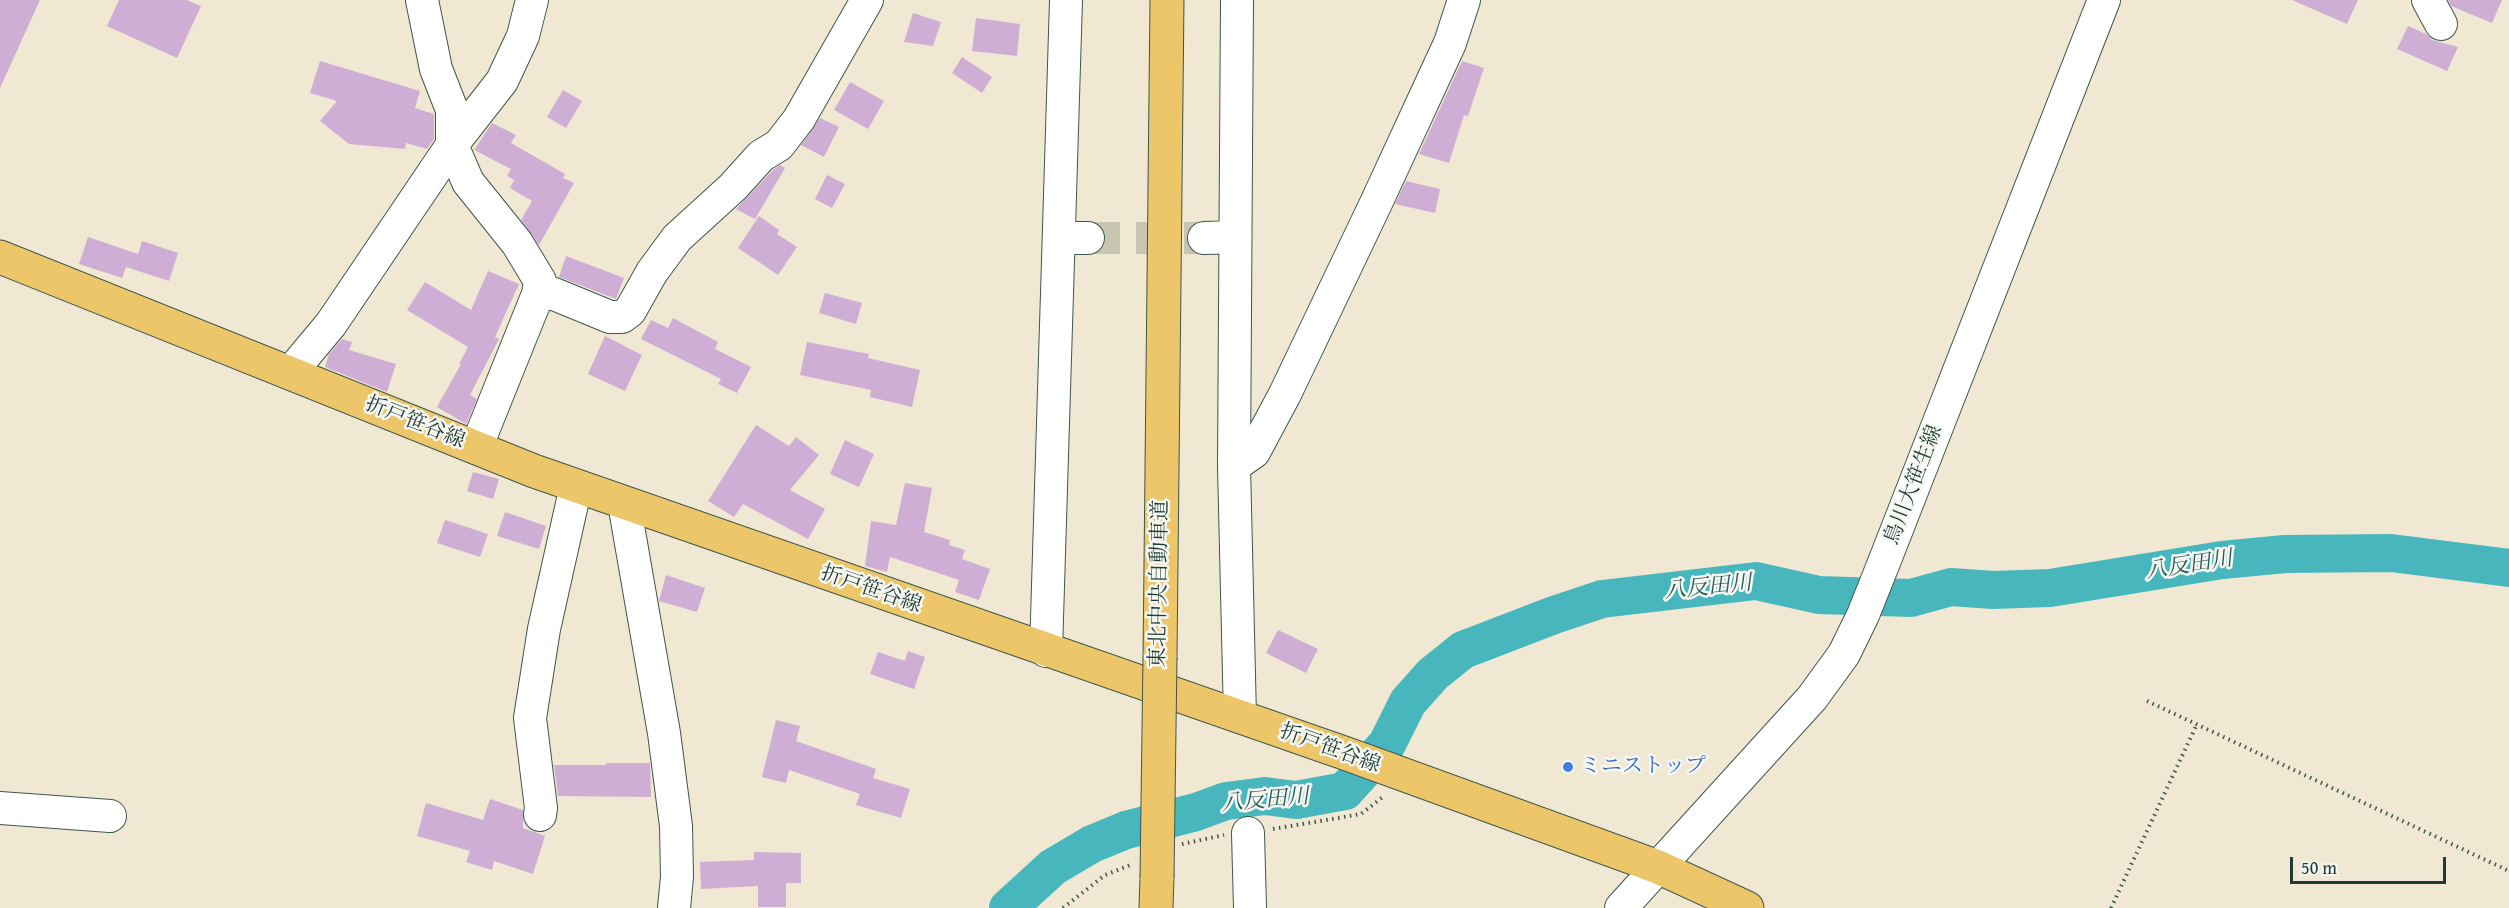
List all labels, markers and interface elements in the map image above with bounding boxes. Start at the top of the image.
street label: 折戸笹谷線 [362,392,468,454]
street label: 鳥川大笹生線 [1880,422,1948,548]
street label: 東北中央自動車道 [1146,500,1174,668]
water label: 八反田川 [2143,546,2235,586]
street label: 折戸笹谷線 [817,561,925,619]
water label: 八反田川 [1663,570,1753,606]
street label: 折戸笹谷線 [1276,719,1384,779]
place label: ミニストップ [1580,754,1706,780]
marker: ミニストップ [1561,760,1575,774]
water label: 八反田川 [1220,784,1310,818]
scale bar [2293,845,2449,883]
text: 50 m [2301,854,2337,881]

